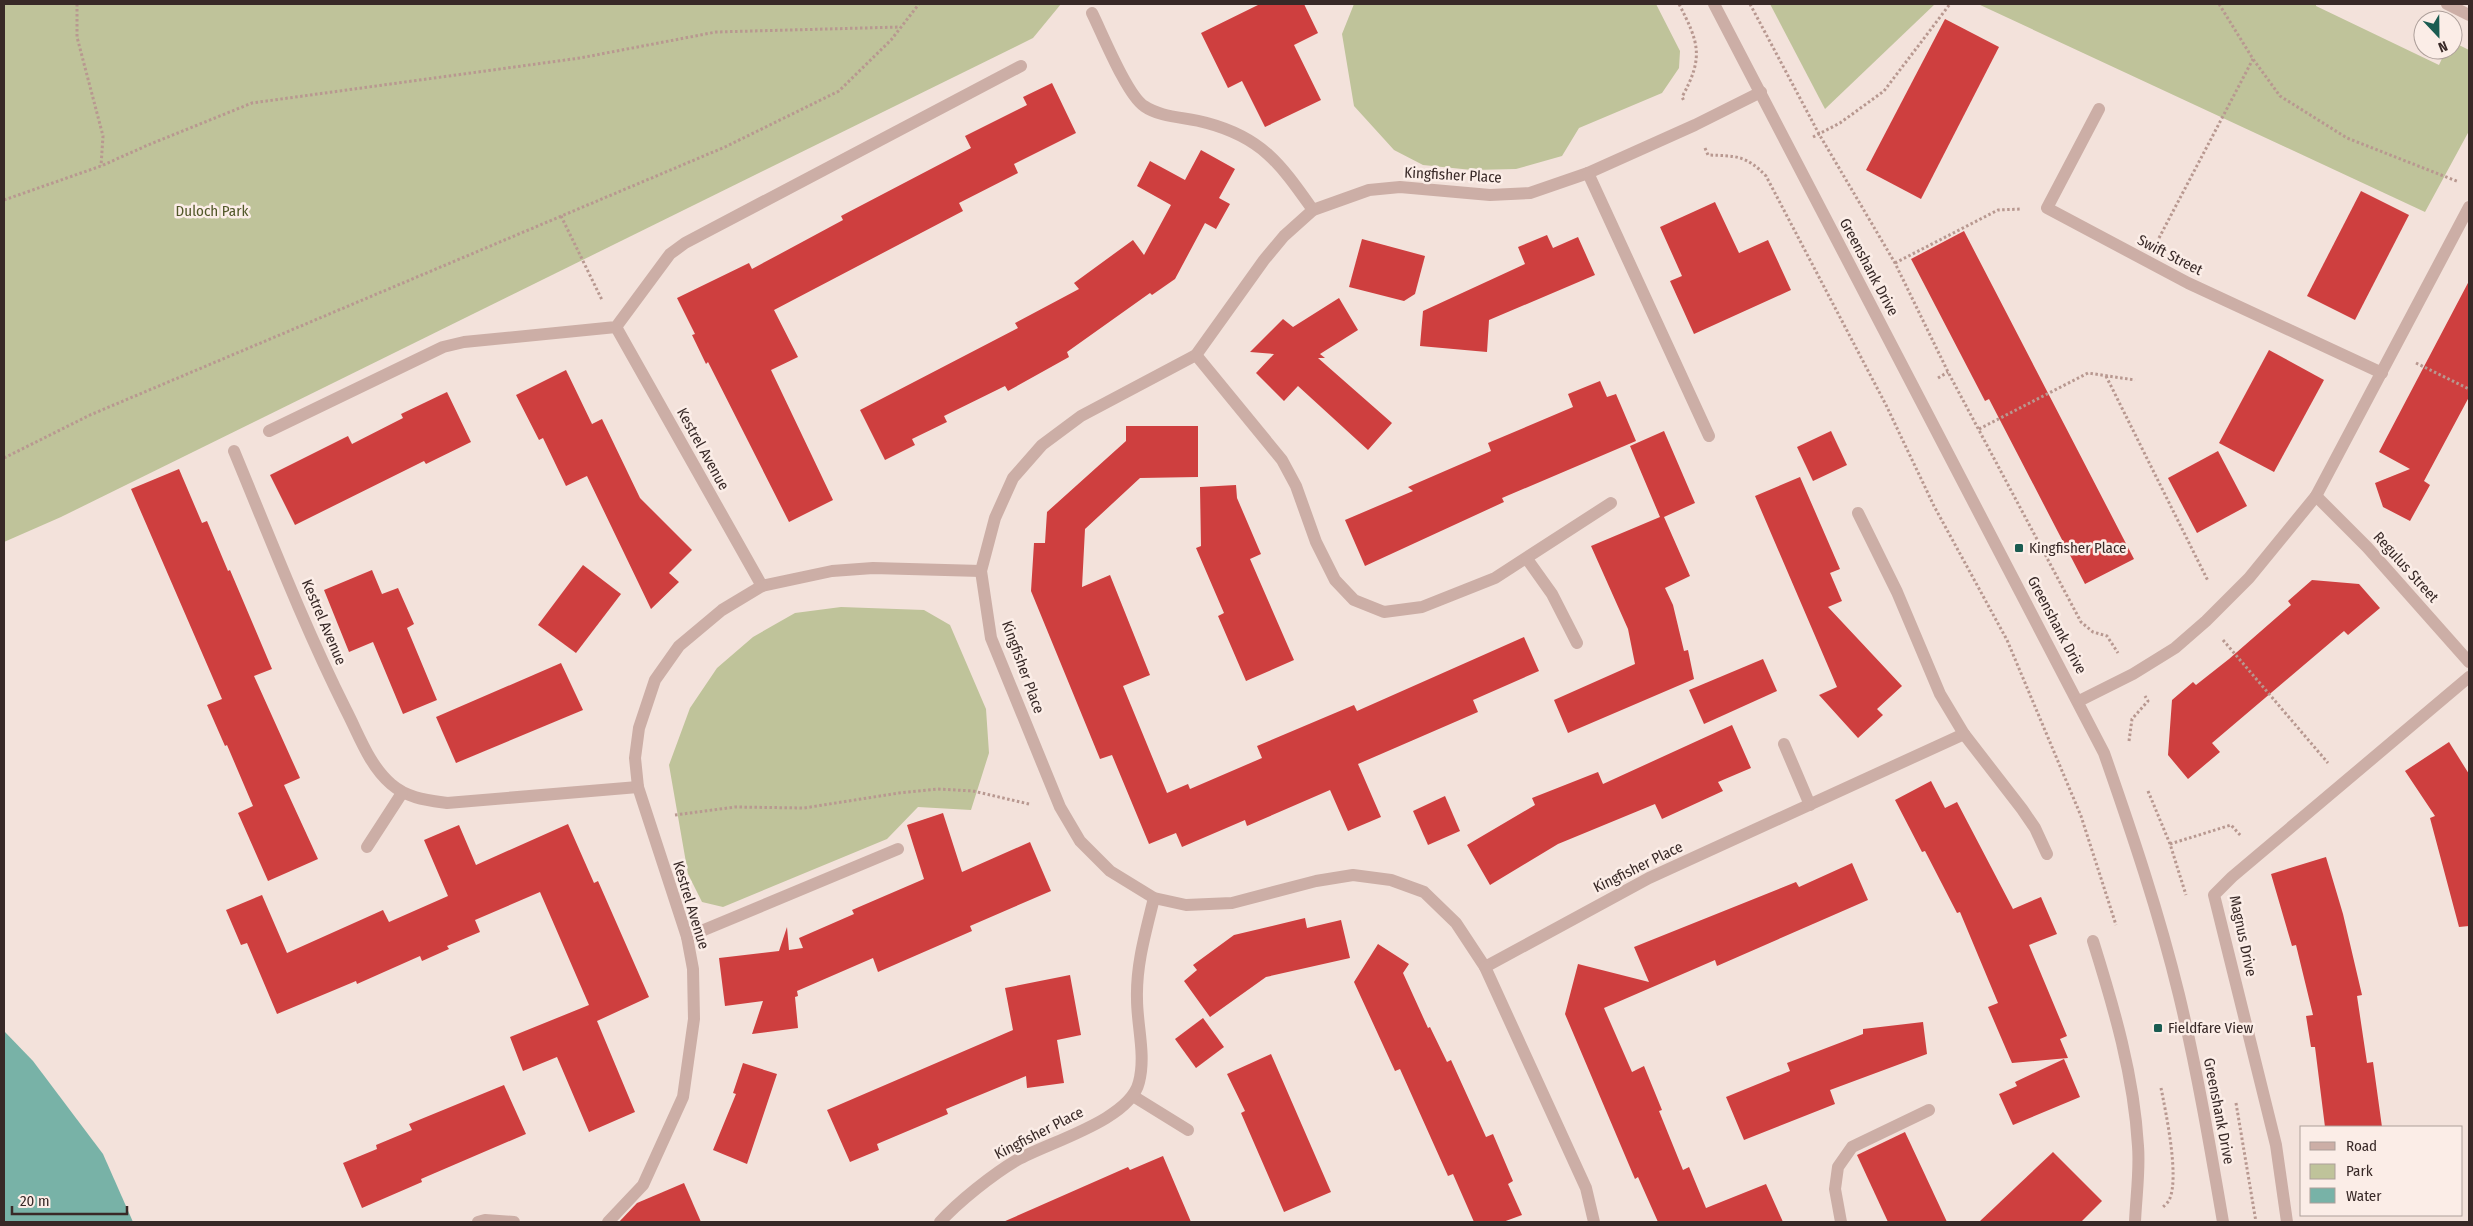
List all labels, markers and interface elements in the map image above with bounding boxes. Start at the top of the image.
north arrow [2413,10,2463,60]
text: N [2436,37,2450,56]
street label: Kingfisher Place [1404,163,1502,187]
park label: Duloch Park [176,202,248,220]
street label: Greenshank Drive [1836,215,1902,319]
street label: Swift Street [2134,231,2206,279]
street label: Kestrel Avenue [673,405,733,493]
street label: Regulus Street [2370,528,2442,606]
place label: Kingfisher Place [2029,539,2126,557]
marker: Kingfisher Place [2013,542,2025,554]
street label: Greenshank Drive [2024,573,2090,677]
street label: Kestrel Avenue [298,576,350,668]
street label: Kingfisher Place [998,618,1048,716]
street label: Kingfisher Place [1590,838,1686,896]
street label: Kestrel Avenue [669,859,713,951]
street label: Magnus Drive [2226,894,2260,978]
place label: Fieldfare View [2168,1019,2253,1037]
marker: Fieldfare View [2152,1022,2164,1034]
street label: Greenshank Drive [2200,1056,2238,1166]
street label: Kingfisher Place [991,1103,1087,1163]
legend [2300,1126,2463,1216]
text: Road [2346,1137,2377,1155]
text: Park [2346,1162,2373,1180]
scale bar [12,1184,128,1216]
text: Water [2346,1187,2382,1205]
text: 20 m [20,1192,50,1210]

